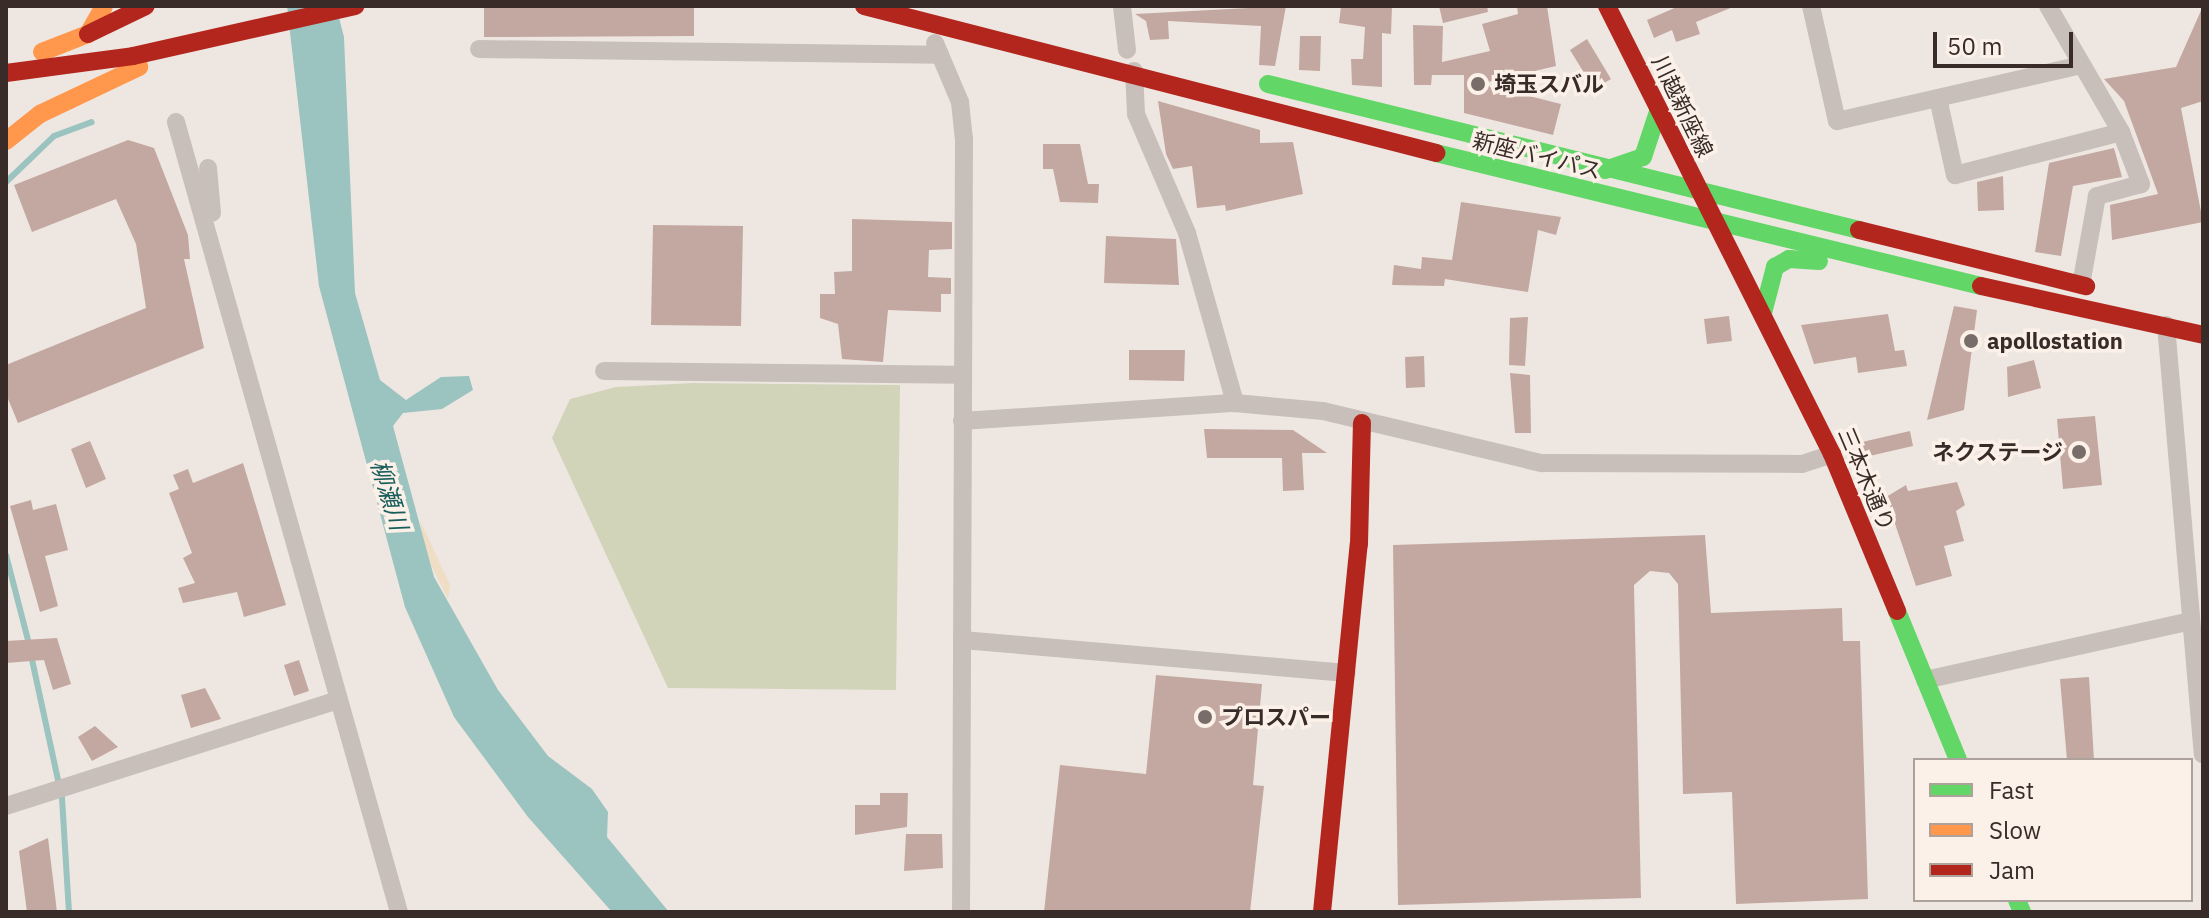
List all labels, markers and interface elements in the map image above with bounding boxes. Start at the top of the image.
scale bar [1937,16,2077,66]
text: 50 m [1947,30,2002,62]
street label: 川越新座線 [1647,51,1719,161]
place label: 埼玉スバル [1494,71,1604,97]
marker: 埼玉スバル [1469,75,1487,93]
street label: 新座バイパス [1470,126,1604,184]
place label: apollostation [1987,328,2123,354]
marker: apollostation [1962,332,1980,350]
street label: 三本木通り [1833,423,1901,535]
place label: ネクステージ [1931,439,2063,465]
marker: ネクステージ [2070,443,2088,461]
water label: 柳瀬川 [365,456,413,534]
place label: プロスパー [1221,704,1331,730]
marker: プロスパー [1196,708,1214,726]
legend [1913,758,2193,902]
text: Fast [1989,774,2034,806]
text: Slow [1989,814,2041,846]
text: Jam [1989,854,2035,886]

